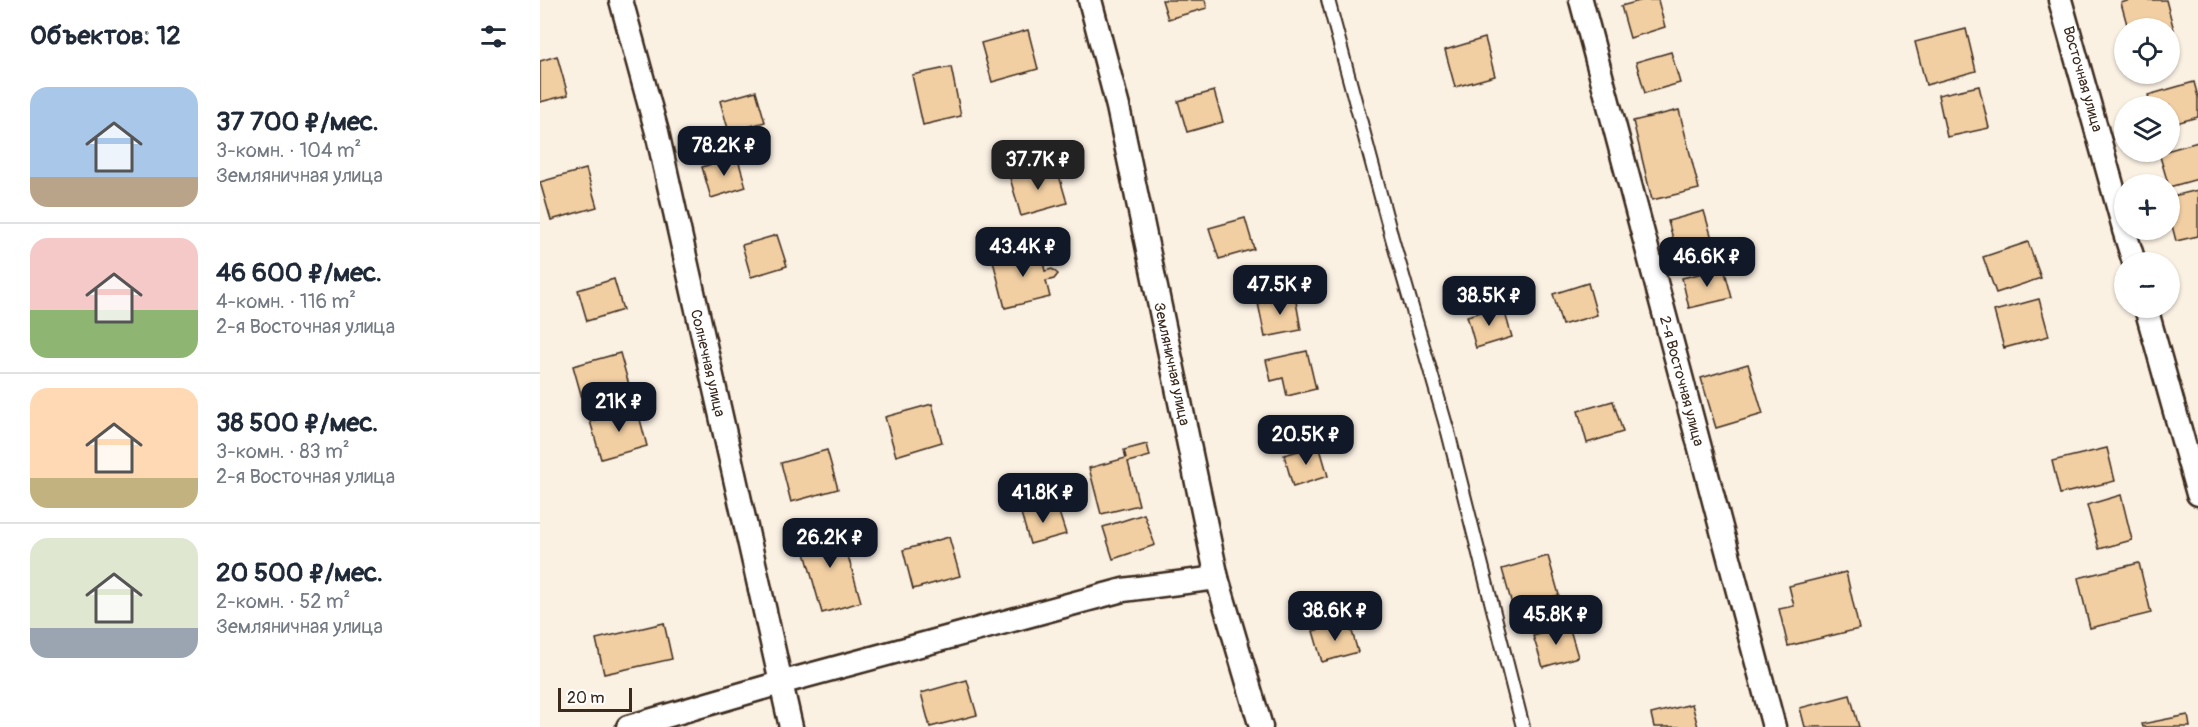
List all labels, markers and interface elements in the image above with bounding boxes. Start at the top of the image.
map controls [2114,18,2180,318]
button: locate [2114,18,2180,84]
text: Объектов: 12 [30,20,181,52]
icon: filters [477,20,510,53]
street label: Восточная улица [2058,24,2107,134]
button: layers [2114,96,2180,162]
text: 37 700 ₽/мес. [216,106,379,138]
icon: home [78,111,150,183]
pin: 78.2K ₽ [669,126,779,177]
text: 78.2K ₽ [692,133,756,158]
text: 3-комн. · 104 m² [216,138,361,163]
pin: 37.7K ₽ [983,140,1093,191]
text: 37.7K ₽ [1005,147,1071,172]
text: Земляничная улица [216,163,383,188]
button: + [2114,174,2180,240]
pin: 43.4K ₽ [968,227,1078,278]
text: 43.4K ₽ [989,234,1057,259]
pin: 46.6K ₽ [1652,237,1762,288]
text: 46.6K ₽ [1673,244,1741,269]
button: − [2114,252,2180,318]
text: 46 600 ₽/мес. [216,257,382,289]
icon: home [78,262,150,334]
pin: 47.5K ₽ [1225,265,1335,316]
text: 47.5K ₽ [1247,272,1313,297]
pin: 38.5K ₽ [1434,276,1544,327]
text: 38.5K ₽ [1457,283,1521,308]
text: 4-комн. · 116 m² [216,289,356,314]
street label: Земляничная улица [1149,301,1194,427]
street label: Солнечная улица [686,307,729,419]
text: 2-я Восточная улица [216,314,395,339]
street label: 2-я Восточная улица [1655,314,1708,448]
pin: 21K ₽ [577,382,661,433]
text: 21K ₽ [595,389,643,414]
text: 38 500 ₽/мес. [216,407,378,439]
icon: home [78,412,150,484]
pin: 20.5K ₽ [1251,415,1361,466]
text: 20.5K ₽ [1272,422,1340,447]
text: 3-комн. · 83 m² [216,439,350,464]
text: 2-я Восточная улица [216,464,395,489]
pin: 41.8K ₽ [988,473,1098,524]
text: 41.8K ₽ [1012,480,1074,505]
pin: 26.2K ₽ [775,518,885,569]
text: 26.2K ₽ [797,525,863,550]
text: 20 500 ₽/мес. [216,557,383,589]
icon: home [78,562,150,634]
text: 2-комн. · 52 m² [216,589,350,614]
pin: 38.6K ₽ [1280,591,1390,642]
pin: 45.8K ₽ [1501,595,1611,646]
text: 38.6K ₽ [1302,598,1368,623]
text: 45.8K ₽ [1523,602,1589,627]
text: Земляничная улица [216,614,383,639]
scale bar [558,685,632,712]
text: 20 m [567,688,605,708]

